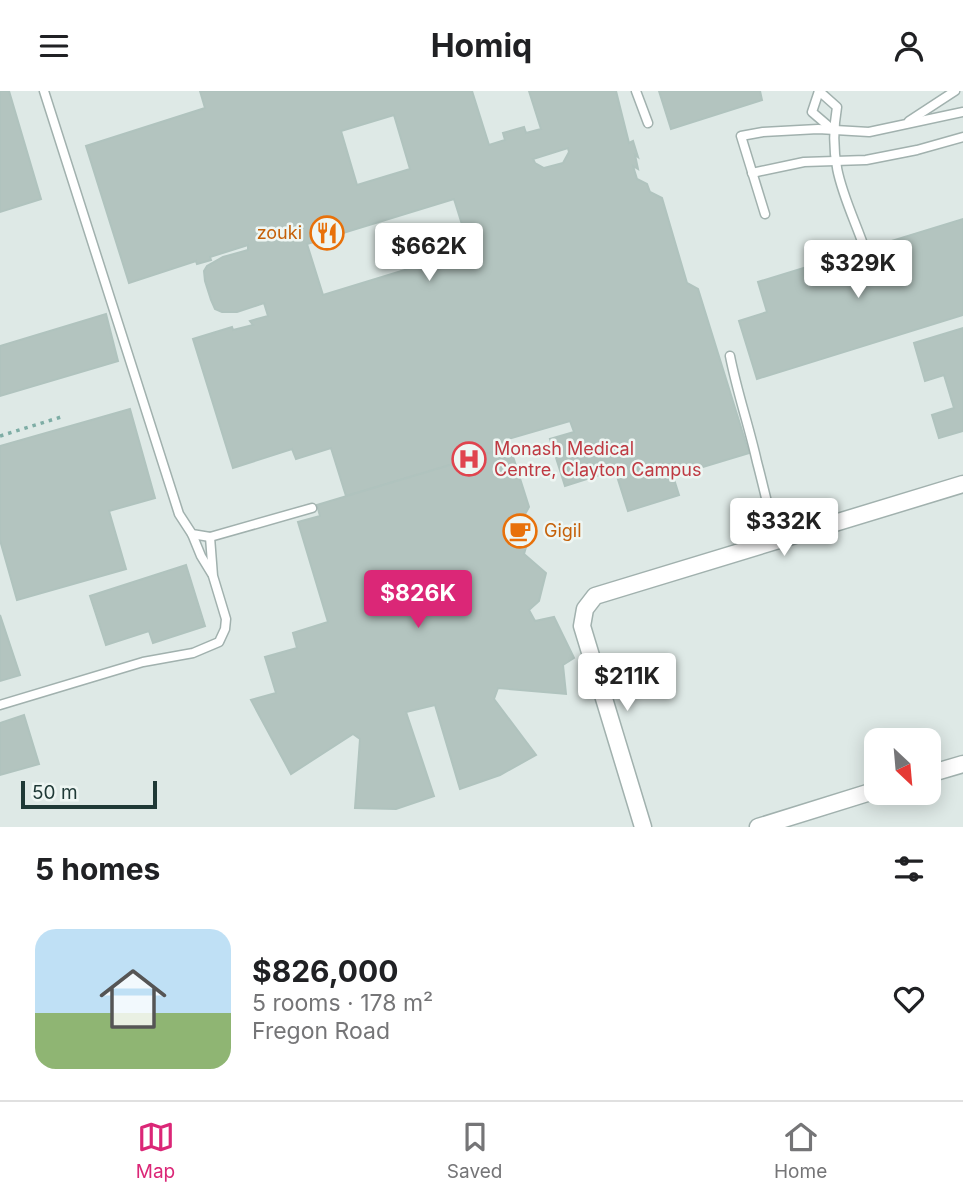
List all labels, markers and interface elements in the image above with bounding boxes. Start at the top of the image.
text: Homiq [431,26,532,65]
icon: menu [35,27,73,65]
icon: person [890,27,928,65]
restaurant icon: zouki [308,214,346,252]
place label: zouki [257,222,302,243]
pin: $662K [380,223,478,283]
text: $662K [391,232,467,260]
pin: $329K [809,241,907,300]
text: $329K [820,249,896,277]
place label: Monash Medical Centre, Clayton Campus [494,438,702,480]
hospital icon: Monash Medical Centre, Clayton Campus [450,440,488,478]
pin: $332K [735,498,833,558]
text: $332K [746,507,822,535]
cafe icon: Gigil [501,512,539,550]
place label: Gigil [544,520,582,541]
pin: $826K [369,571,467,630]
text: $826K [380,579,456,607]
pin: $211K [578,653,676,713]
text: $211K [594,662,660,690]
north arrow [864,728,942,805]
map controls [864,728,941,805]
scale bar [21,778,158,810]
text: 50 m [32,781,78,804]
icon: filters [890,850,928,888]
text: 5 homes [35,851,160,887]
text: $826,000 [252,953,398,989]
icon: home [91,957,175,1041]
icon: heart [890,980,928,1018]
text: 5 rooms · 178 m² [252,989,433,1017]
text: Fregon Road [252,1017,390,1045]
tab: Map [136,1118,175,1183]
tab: Saved [447,1118,502,1183]
tab: Home [774,1118,827,1183]

